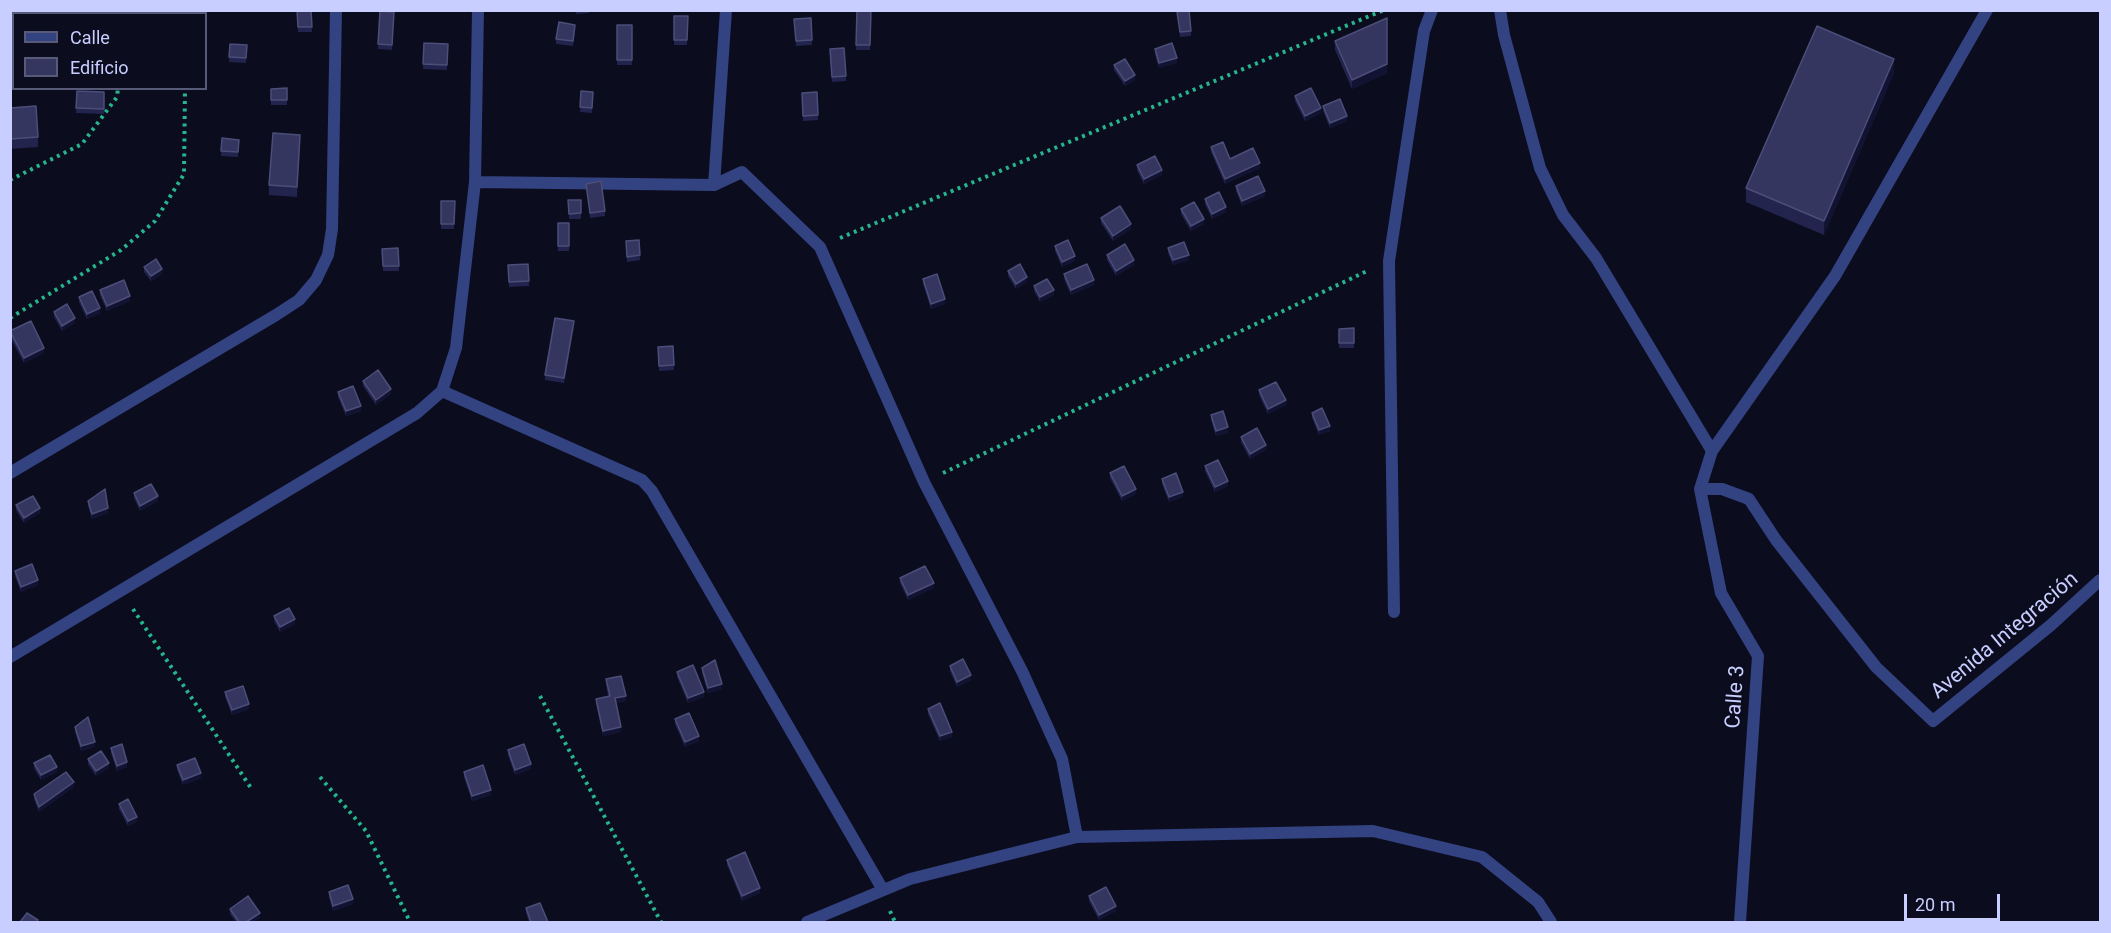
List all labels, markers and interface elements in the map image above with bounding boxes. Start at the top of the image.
legend [12,12,207,90]
text: Calle [70,27,110,48]
text: Edificio [70,57,129,78]
street label: Avenida Integración [1926,567,2084,705]
street label: Calle 3 [1721,664,1751,730]
scale bar [1907,882,2003,920]
text: 20 m [1915,894,1955,915]

